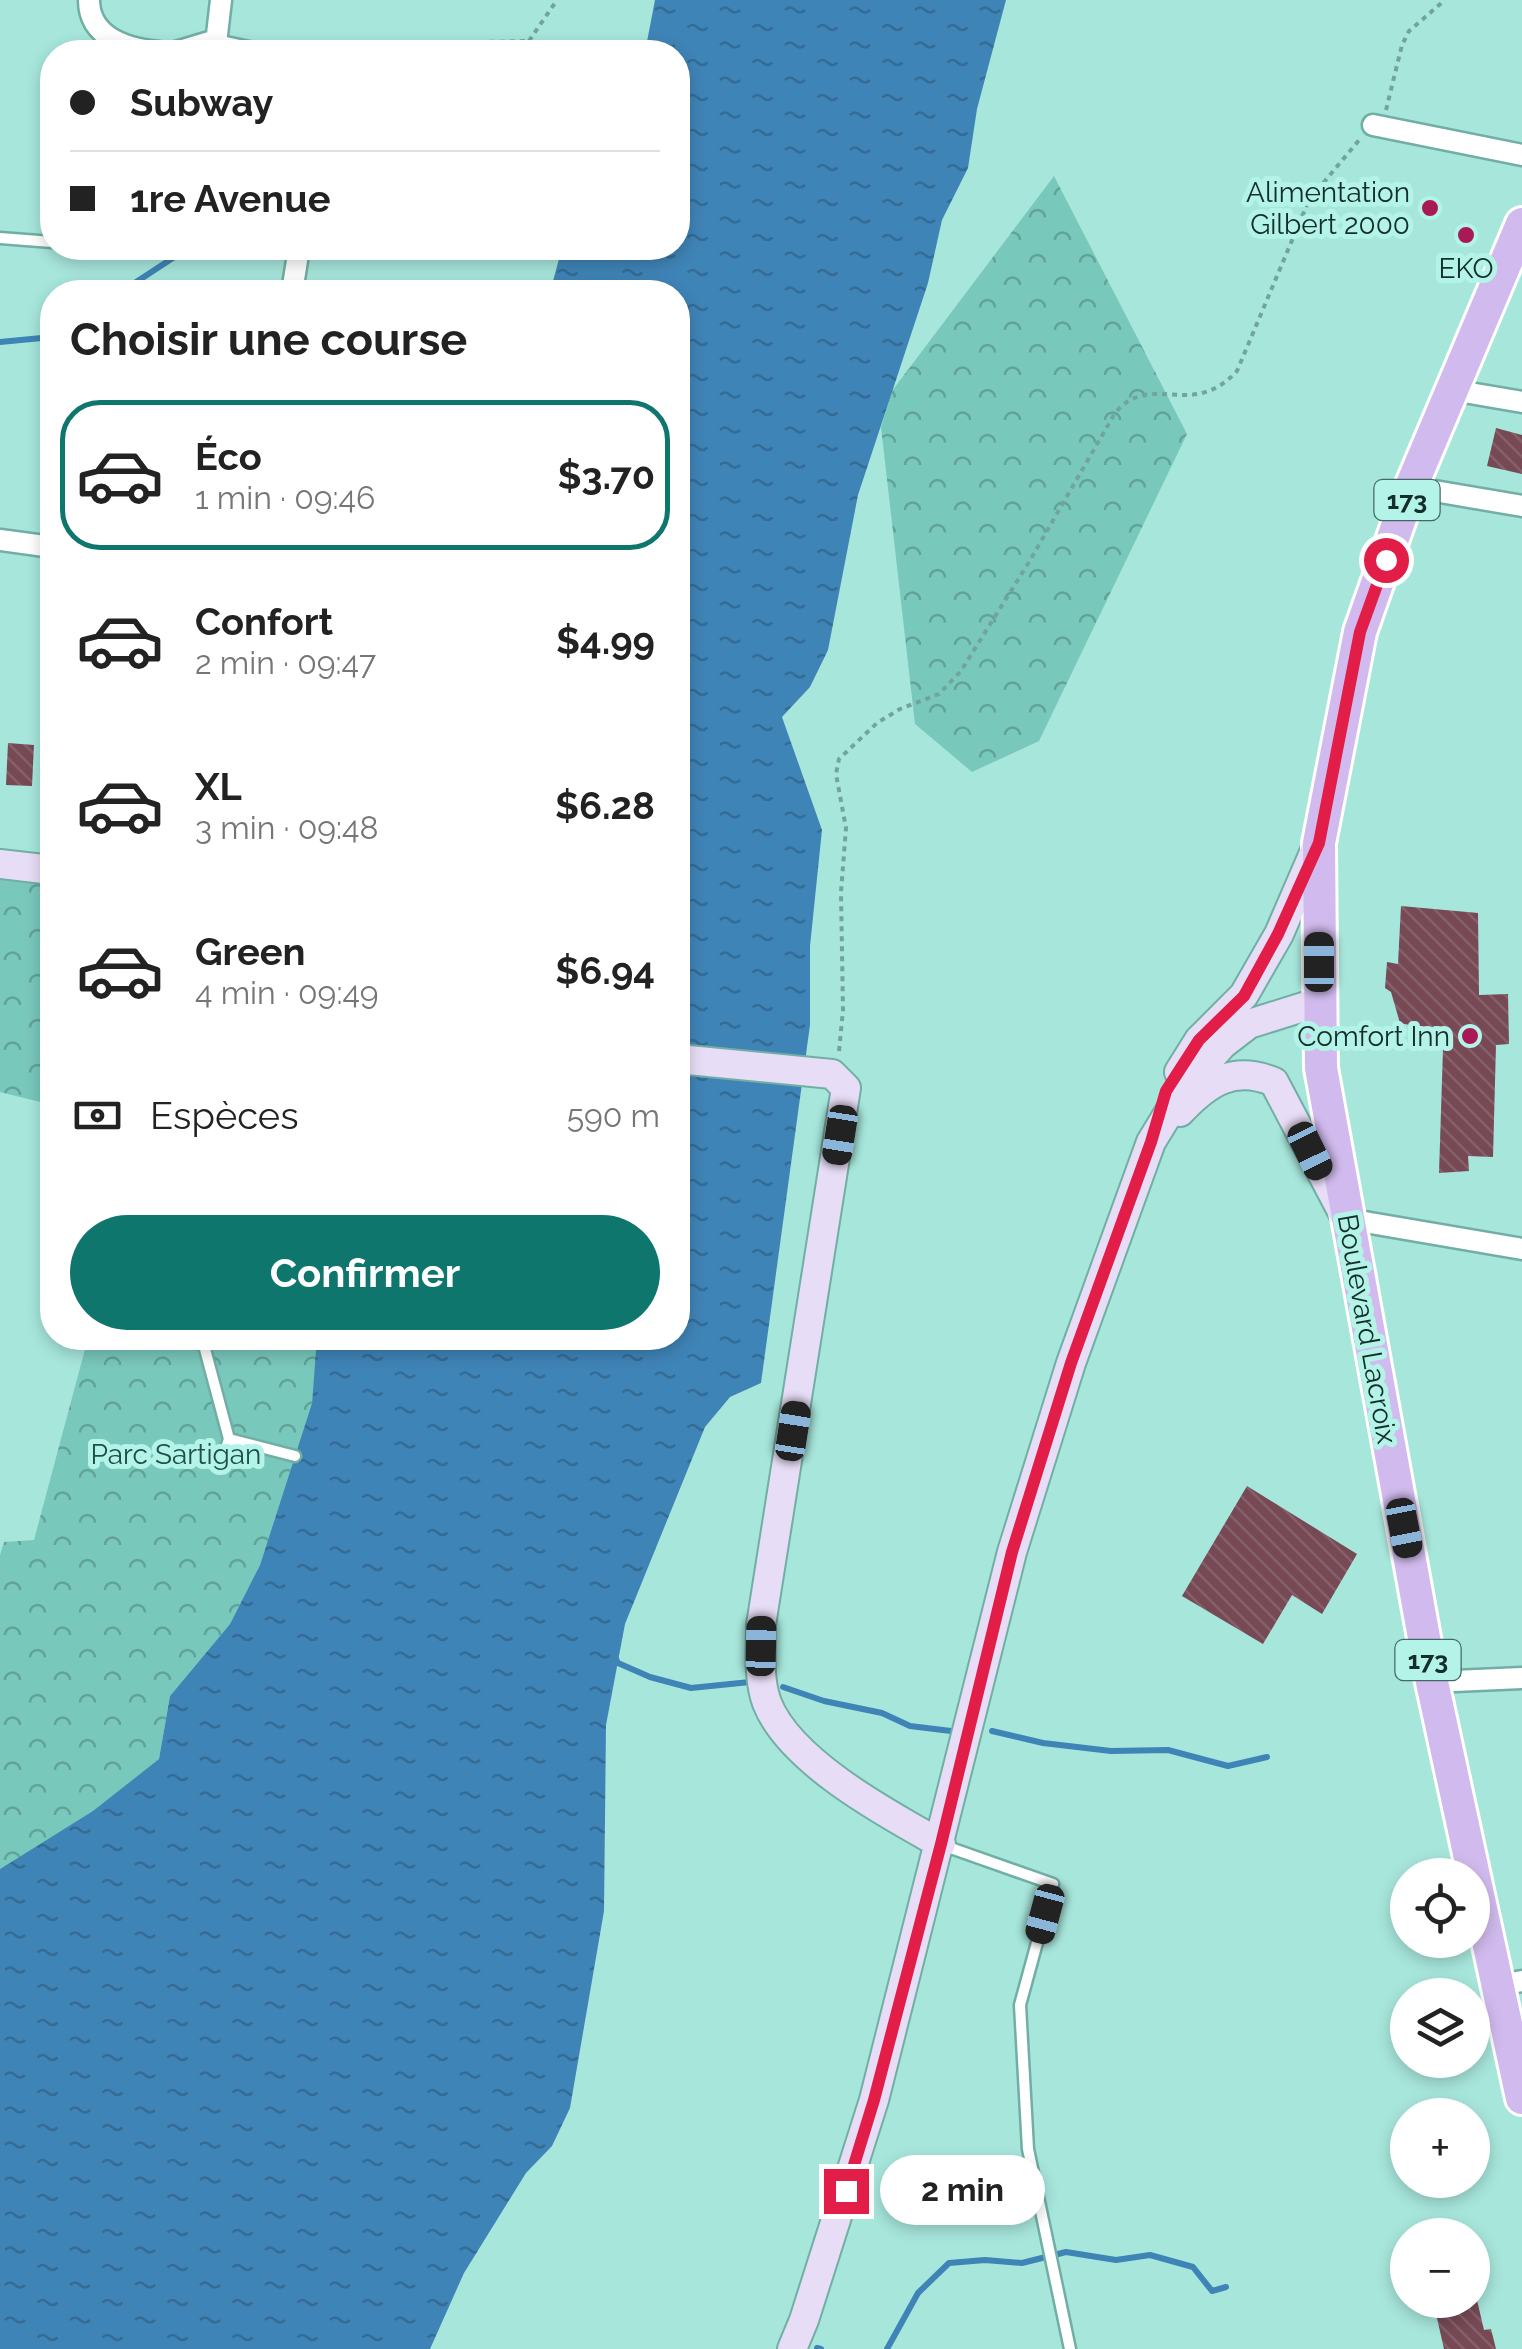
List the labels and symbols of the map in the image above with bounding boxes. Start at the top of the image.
place label: Alimentation Gilbert 2000 [1246,176,1410,241]
marker: Alimentation Gilbert 2000 [1419,197,1441,219]
marker: EKO [1455,224,1477,246]
place label: EKO [1439,252,1493,285]
road number: 173 [1374,480,1440,520]
route start [1364,538,1409,583]
car [1304,932,1334,992]
place label: Comfort Inn [1297,1020,1450,1053]
marker: Comfort Inn [1459,1025,1481,1047]
car [820,1103,860,1167]
car [1283,1117,1337,1185]
street label: Boulevard Lacroix [1331,1212,1403,1446]
car [773,1399,813,1463]
park label: Parc Sartigan [91,1438,261,1471]
car [1384,1496,1424,1560]
car [745,1616,777,1676]
road number: 173 [1396,1640,1460,1680]
car [1023,1881,1067,1947]
callout: 2 min [881,2156,1046,2226]
route end [824,2169,869,2214]

